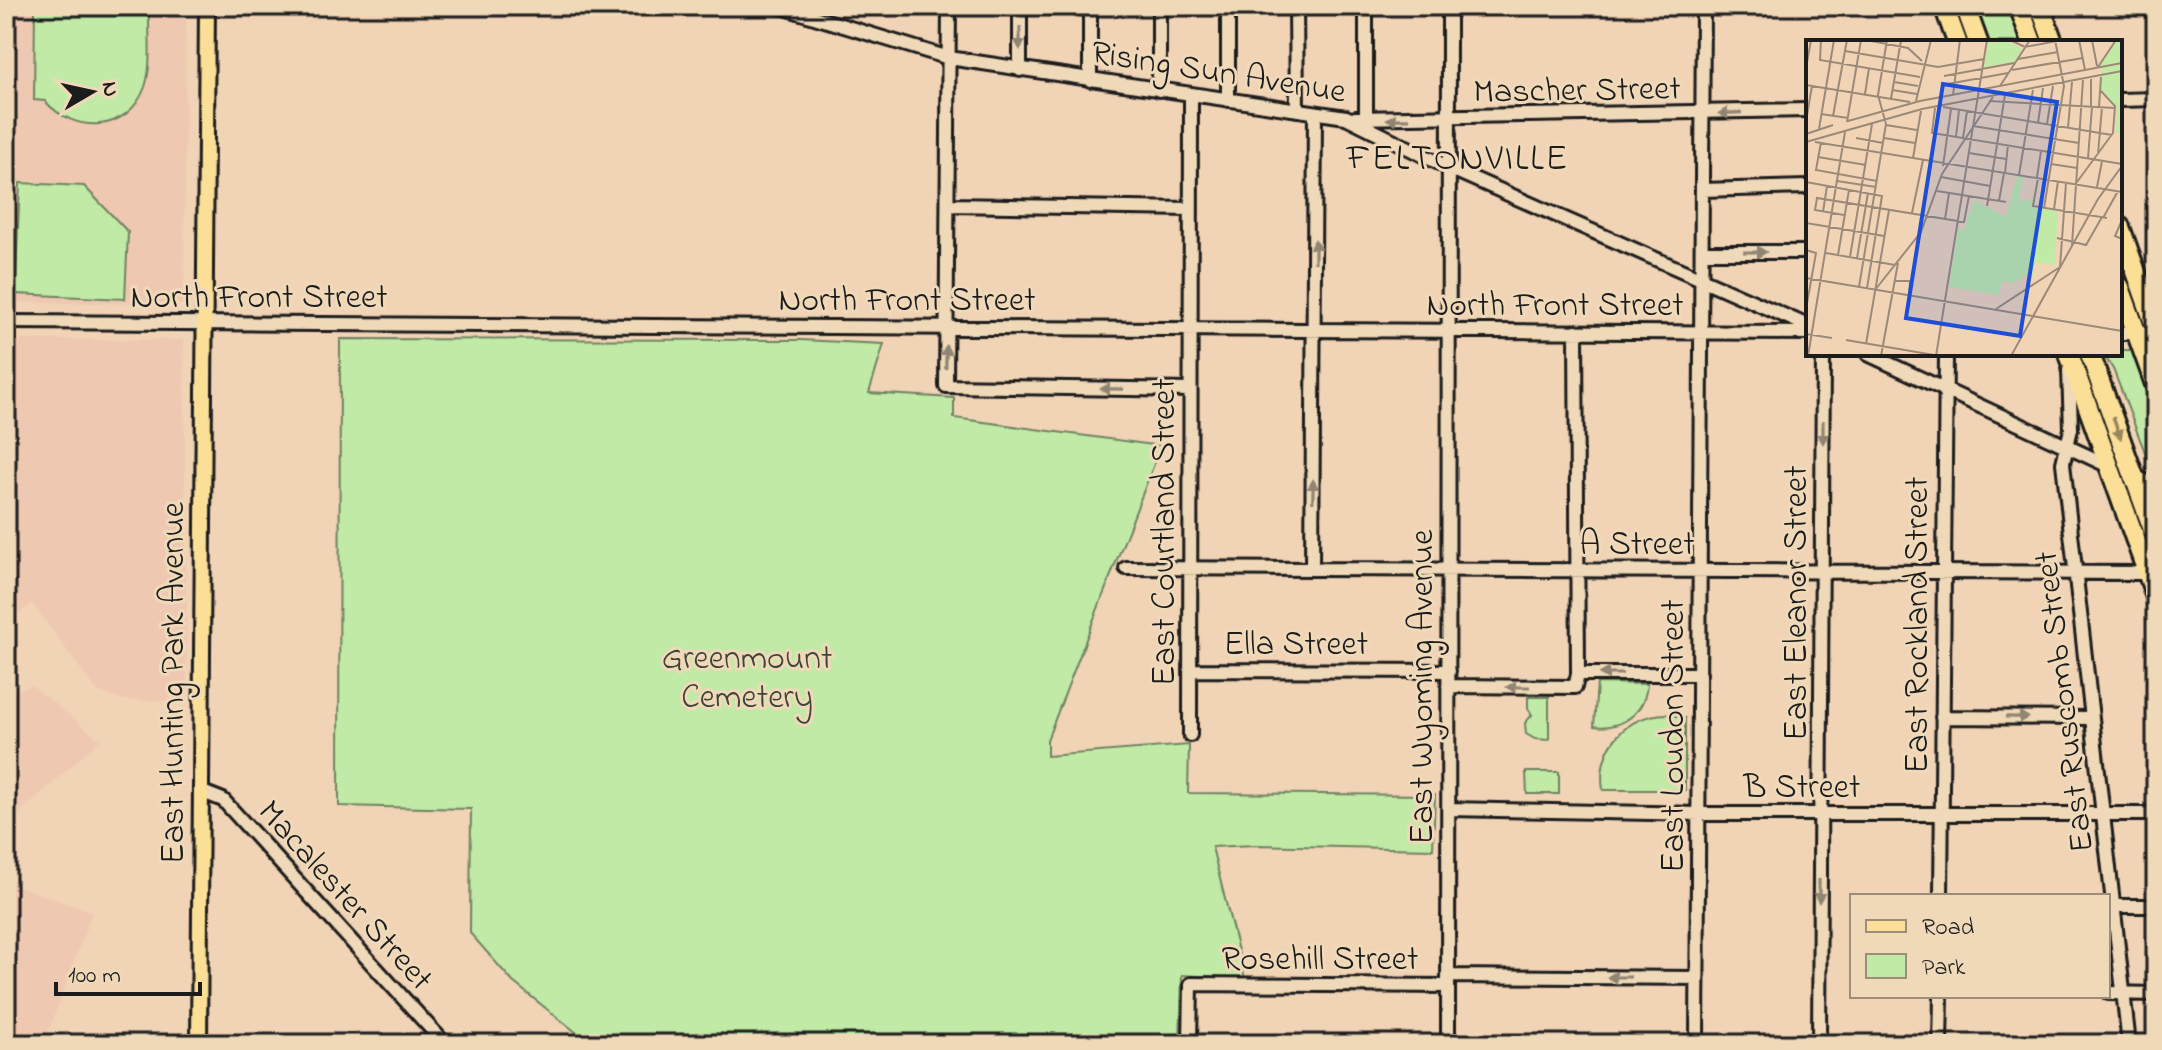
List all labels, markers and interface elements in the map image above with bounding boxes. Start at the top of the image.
one-way arrow [1014,26,1026,51]
street label: Rising Sun Avenue [1088,29,1350,119]
inset map [1806,40,2122,356]
north arrow [52,52,132,132]
street label: Mascher Street [1473,65,1681,119]
text: N [92,79,126,99]
one-way arrow [1717,106,1742,119]
one-way arrow [1385,112,1410,125]
district label: FELTONVILLE [1346,134,1569,187]
one-way arrow [1309,238,1321,263]
one-way arrow [1743,246,1768,258]
street label: North Front Street [130,274,388,324]
street label: North Front Street [778,277,1036,327]
street label: North Front Street [1426,282,1684,332]
one-way arrow [940,344,953,369]
street label: East Courtland Street [1141,378,1191,686]
one-way arrow [1099,383,1124,395]
one-way arrow [2111,416,2123,440]
one-way arrow [1817,420,1829,445]
street label: East Eleanor Street [1773,465,1823,741]
street label: East Rockland Street [1894,477,1944,773]
one-way arrow [1307,478,1319,503]
street label: East Hunting Park Avenue [150,501,200,864]
street label: A Street [1579,521,1695,571]
street label: East Wyoming Avenue [1399,529,1449,844]
street label: East Ruscomb Street [2023,548,2109,855]
street label: East Loudon Street [1650,599,1700,873]
street label: Ella Street [1224,621,1368,671]
park label: Greenmount Cemetery [662,635,832,724]
one-way arrow [1598,668,1623,680]
one-way arrow [1505,680,1530,693]
one-way arrow [2005,711,2030,724]
street label: B Street [1742,764,1861,814]
street label: Macalester Street [244,790,444,1003]
one-way arrow [1813,879,1825,904]
legend [1850,894,2110,998]
text: Road [1922,911,1975,946]
street label: Rosehill Street [1222,936,1418,986]
scale bar [56,946,200,996]
text: Park [1922,951,1966,986]
text: 100 m [68,959,121,994]
one-way arrow [1606,971,1631,983]

